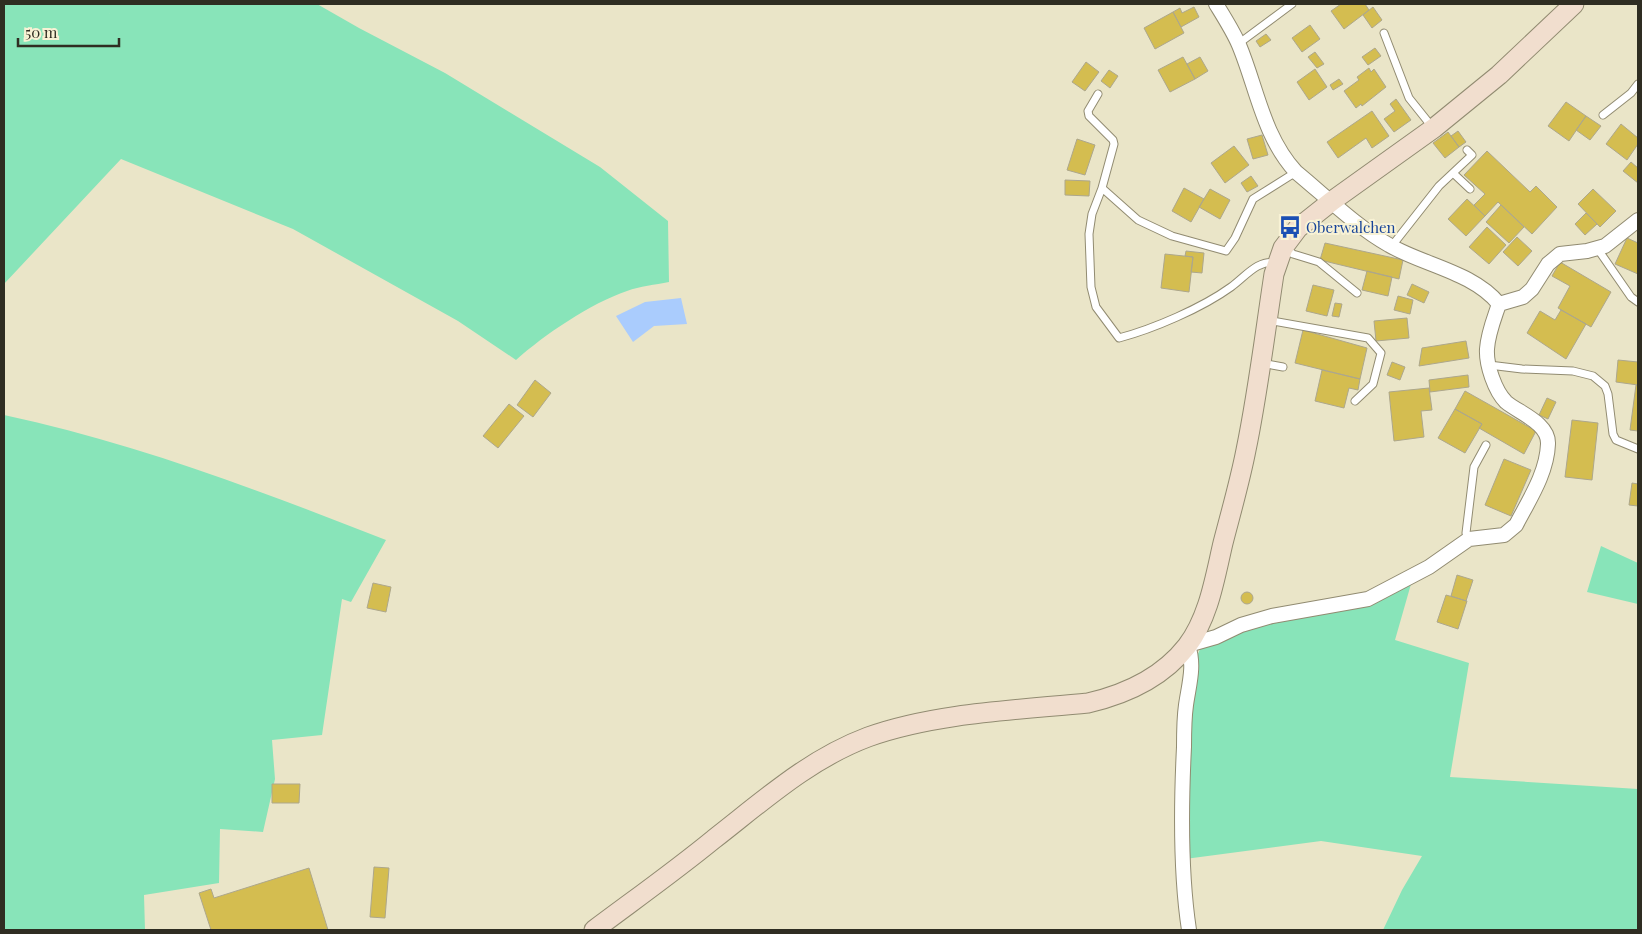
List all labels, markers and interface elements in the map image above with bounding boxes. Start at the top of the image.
scale bar [18,15,119,47]
text: 50 m [25,22,58,42]
bus stop icon: Oberwalchen [1277,214,1303,240]
place label: Oberwalchen [1306,217,1396,237]

